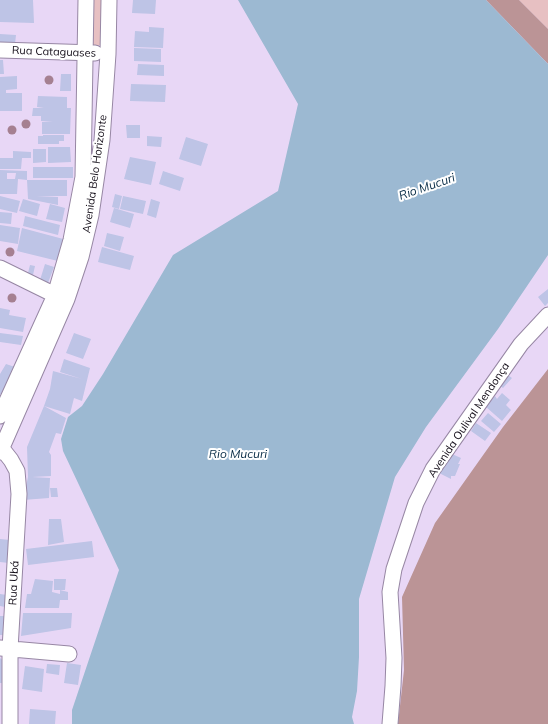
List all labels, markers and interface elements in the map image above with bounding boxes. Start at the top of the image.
street label: Rua Cataguases [12,44,96,60]
street label: Avenida Belo Horizonte [80,114,110,234]
water label: Rio Mucuri [397,171,457,203]
street label: Avenida Oulival Mendonça [426,360,512,480]
water label: Rio Mucuri [209,447,267,461]
street label: Rua Ubá [6,560,22,606]

